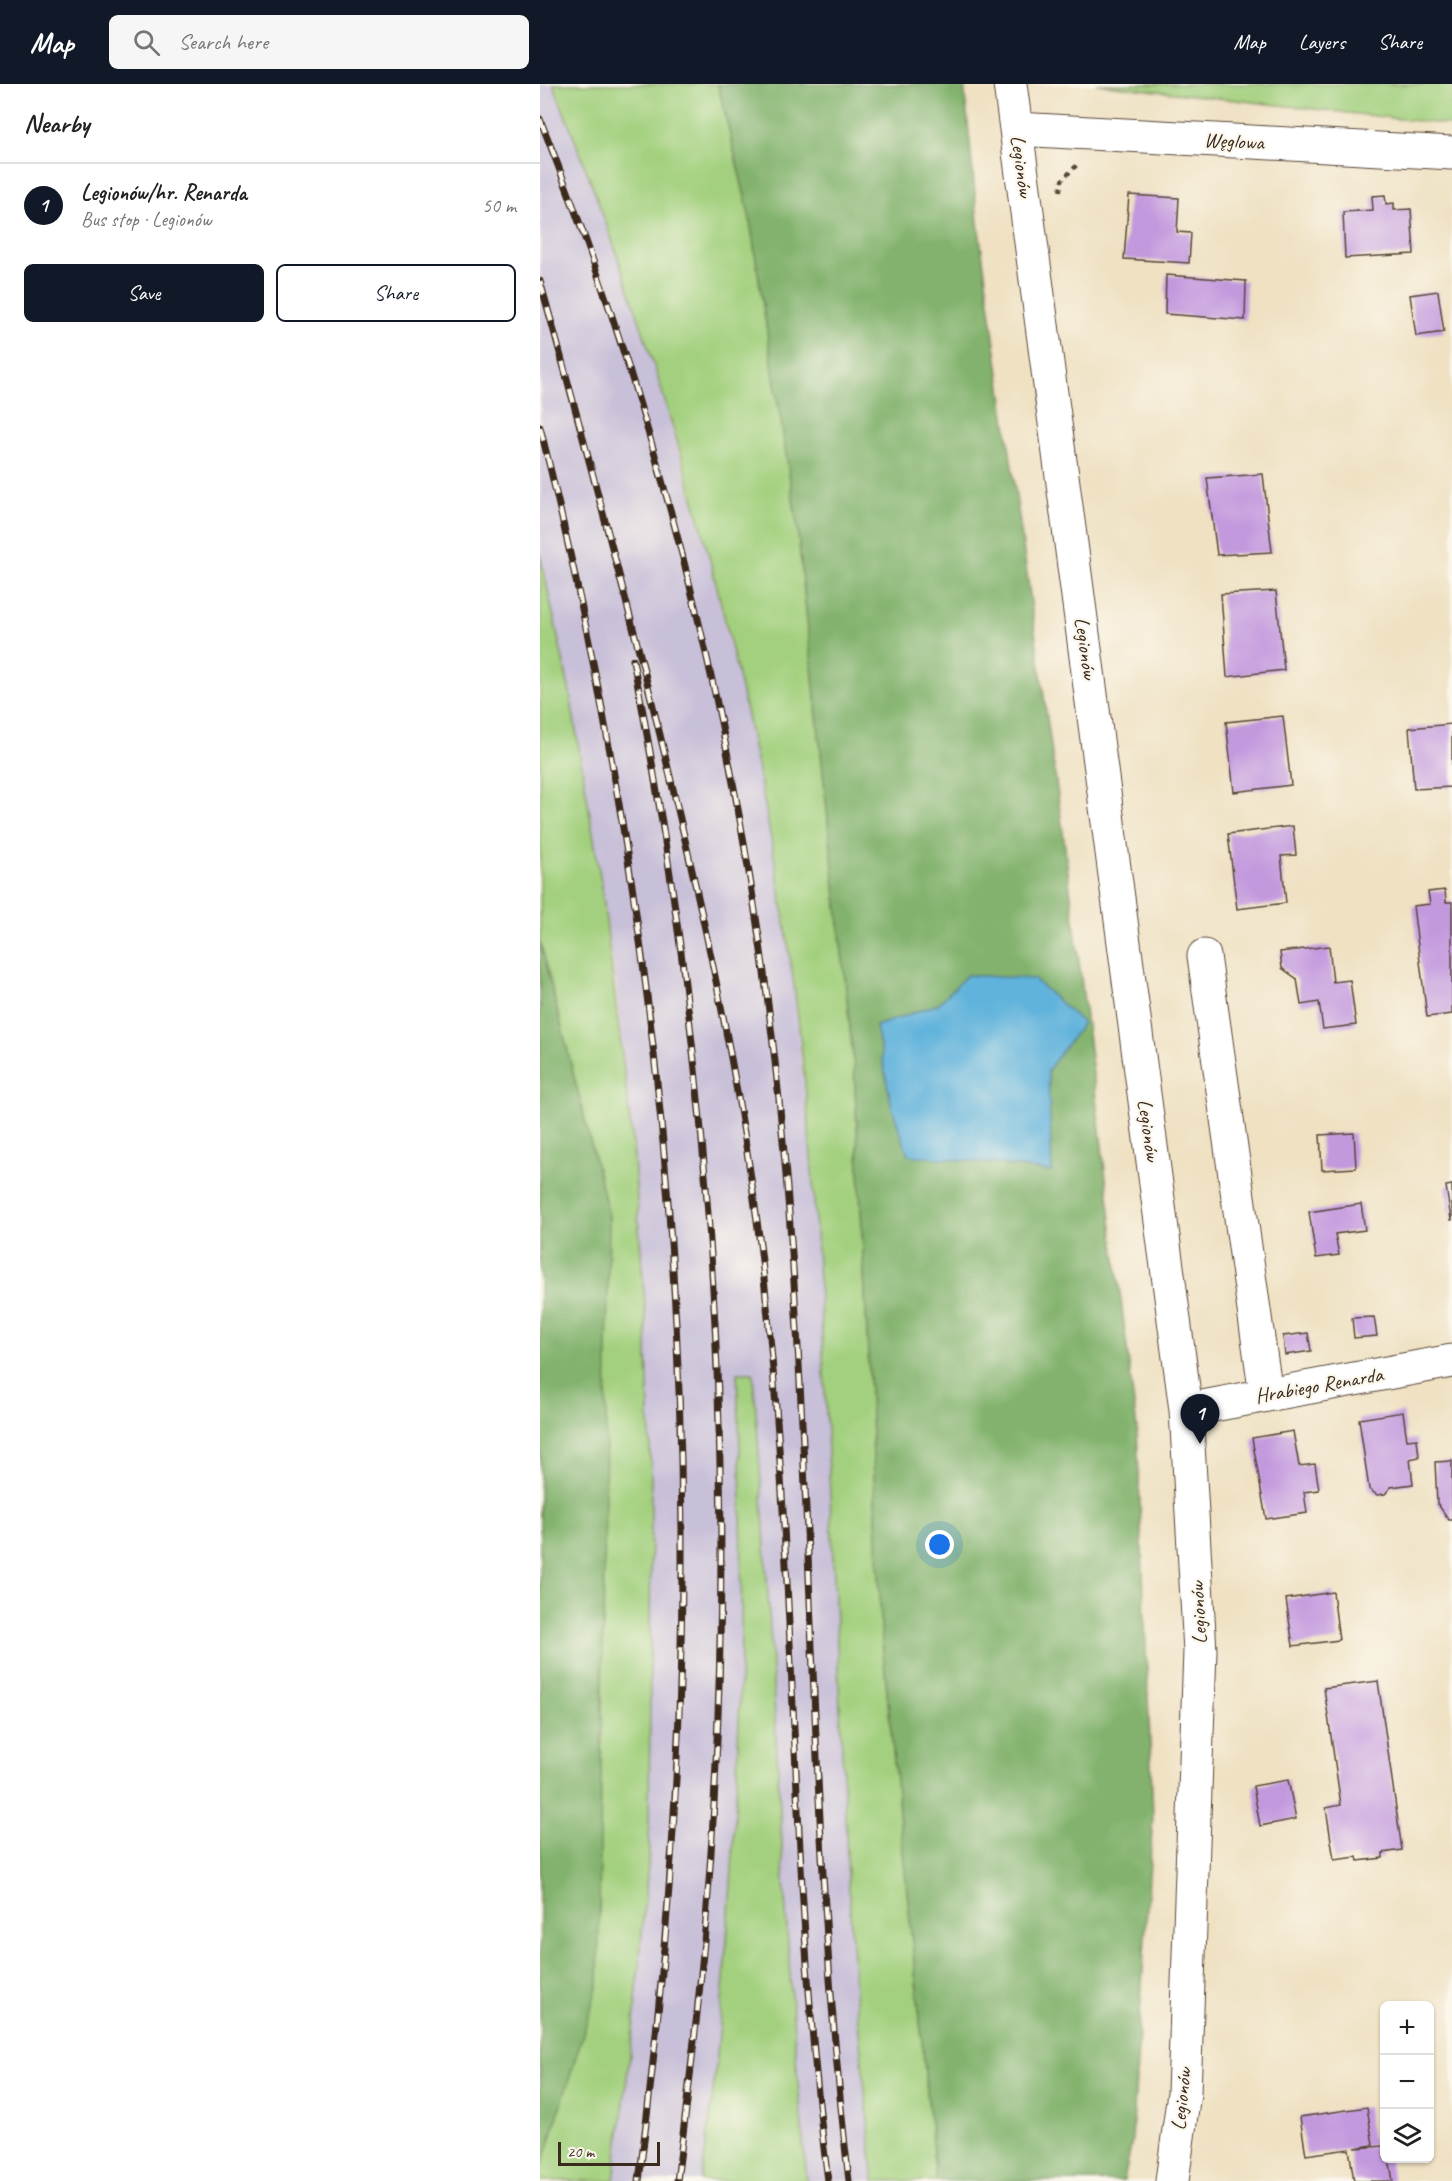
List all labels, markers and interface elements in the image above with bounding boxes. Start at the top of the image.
search box [109,15,529,69]
text: Map [30,25,73,60]
icon: search [130,26,163,59]
text: Search here [178,28,268,56]
text: Map [1233,29,1266,55]
text: Layers [1299,29,1345,55]
text: Share [1378,29,1422,55]
text: Nearby [24,107,89,140]
street label: Węglowa [1204,126,1266,156]
street label: Legionów [1005,133,1040,201]
text: Legionów/hr. Renarda [81,179,247,207]
text: 1 [39,193,48,218]
text: 50 m [482,193,516,218]
text: Bus stop · Legionów [81,207,211,232]
button: Save [24,264,264,322]
button: Share [276,264,516,322]
street label: Legionów [1069,615,1104,683]
street label: Legionów [1132,1097,1167,1165]
street label: Hrabiego Renarda [1253,1361,1387,1409]
pin: 1 [1180,1394,1220,1444]
your location [925,1530,954,1559]
street label: Legionów [1183,1579,1213,1645]
map controls [1380,2001,1434,2163]
button: + [1380,2001,1434,2055]
button: − [1380,2055,1434,2109]
street label: Legionów [1165,2065,1197,2131]
button: layers [1380,2109,1434,2163]
scale bar [558,2139,660,2166]
text: 20 m [567,2142,594,2162]

